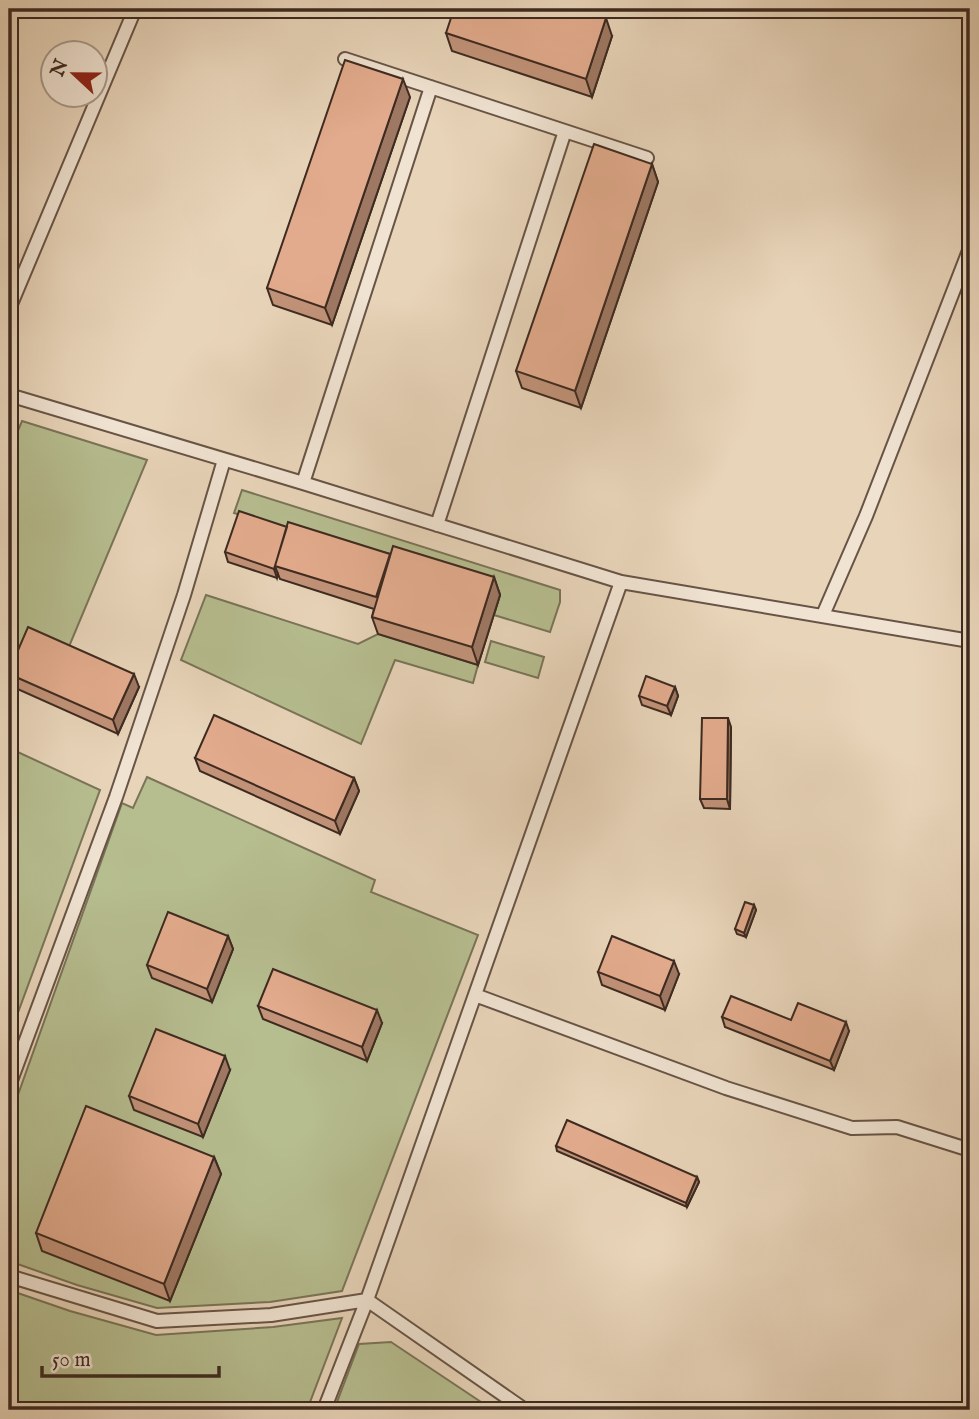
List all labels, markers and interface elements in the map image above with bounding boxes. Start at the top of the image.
north arrow [38,38,108,108]
text: N [46,56,75,81]
scale bar [42,1335,219,1379]
text: 50 m [52,1347,91,1374]

